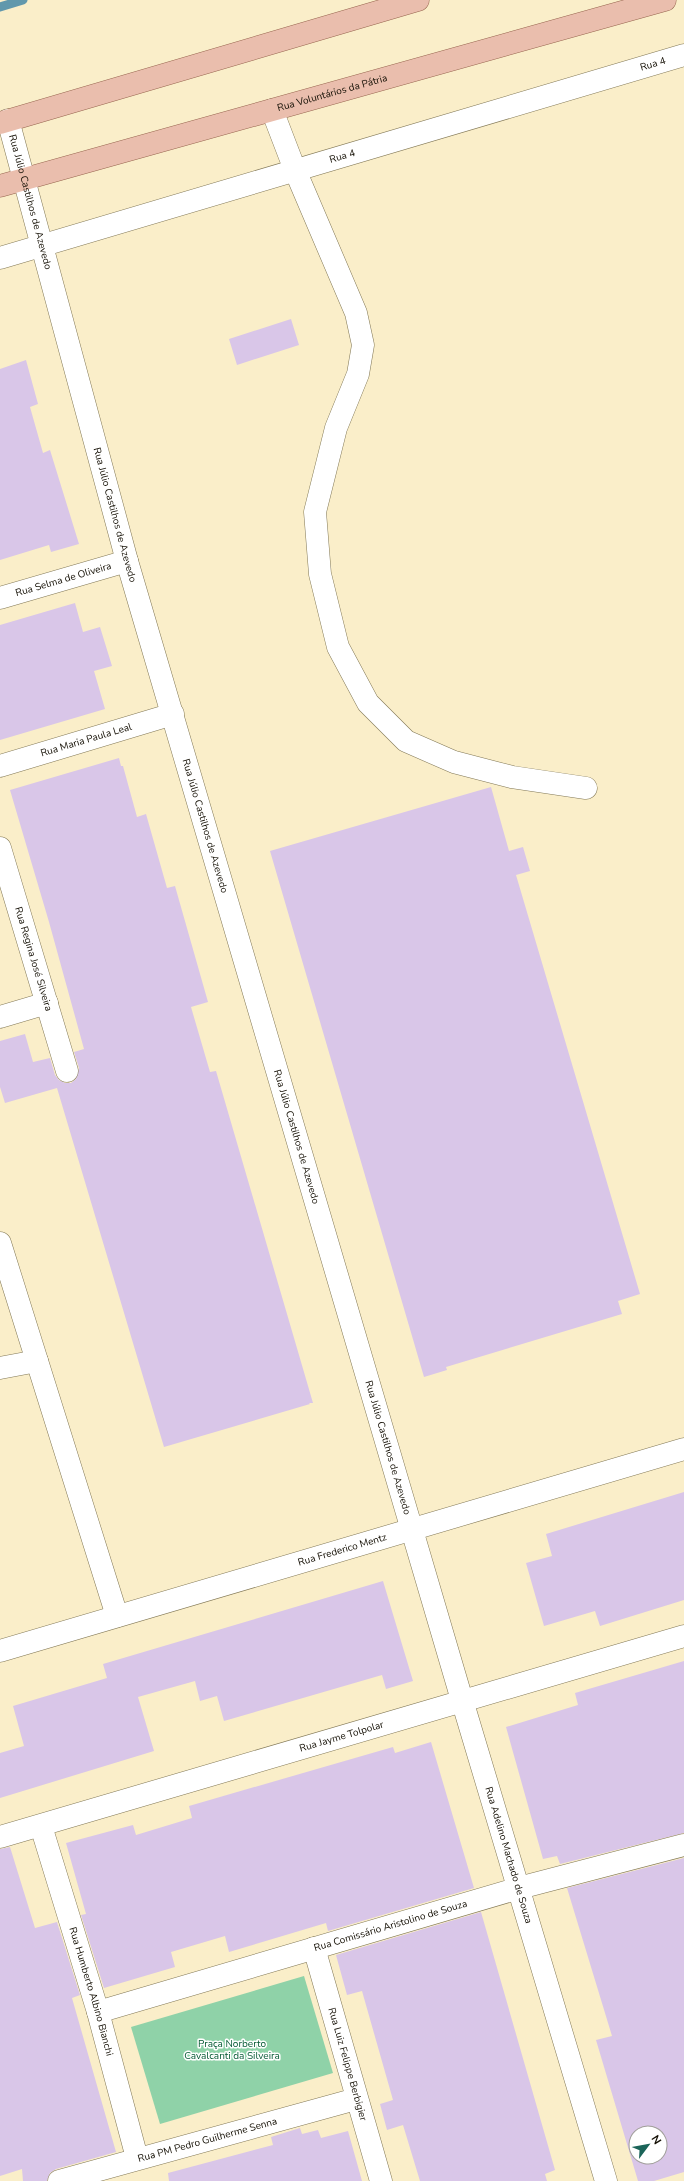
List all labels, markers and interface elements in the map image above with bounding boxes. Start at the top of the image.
street label: Rua 4 [638,54,667,75]
street label: Rua Voluntários da Pátria [275,71,389,115]
street label: Rua Júlio Castilhos de Azevedo [5,133,55,272]
street label: Rua 4 [328,146,357,167]
street label: Rua Júlio Castilhos de Azevedo [90,446,140,584]
street label: Rua Selma de Oliveira [14,559,113,600]
street label: Rua Maria Paula Leal [39,720,134,760]
street label: Rua Júlio Castilhos de Azevedo [179,757,231,895]
street label: Rua Regina José Silveira [11,905,56,1013]
street label: Rua Júlio Castilhos de Azevedo [270,1068,323,1206]
street label: Rua Júlio Castilhos de Azevedo [361,1379,414,1517]
street label: Rua Frederico Mentz [296,1530,389,1570]
street label: Rua Jayme Tolpolar [298,1717,386,1756]
street label: Rua Adelino Machado de Souza [481,1785,536,1925]
street label: Rua Comissário Aristolino de Souza [312,1897,469,1955]
street label: Rua Humberto Albino Bianchi [65,1925,116,2058]
street label: Rua Luiz Felippe Berbigier [325,2006,370,2123]
park label: Praça Norberto Cavalcanti da Silveira [184,2037,280,2063]
street label: Rua PM Pedro Guilherme Senna [136,2114,279,2166]
north arrow [628,2125,668,2165]
text: N [648,2132,665,2147]

